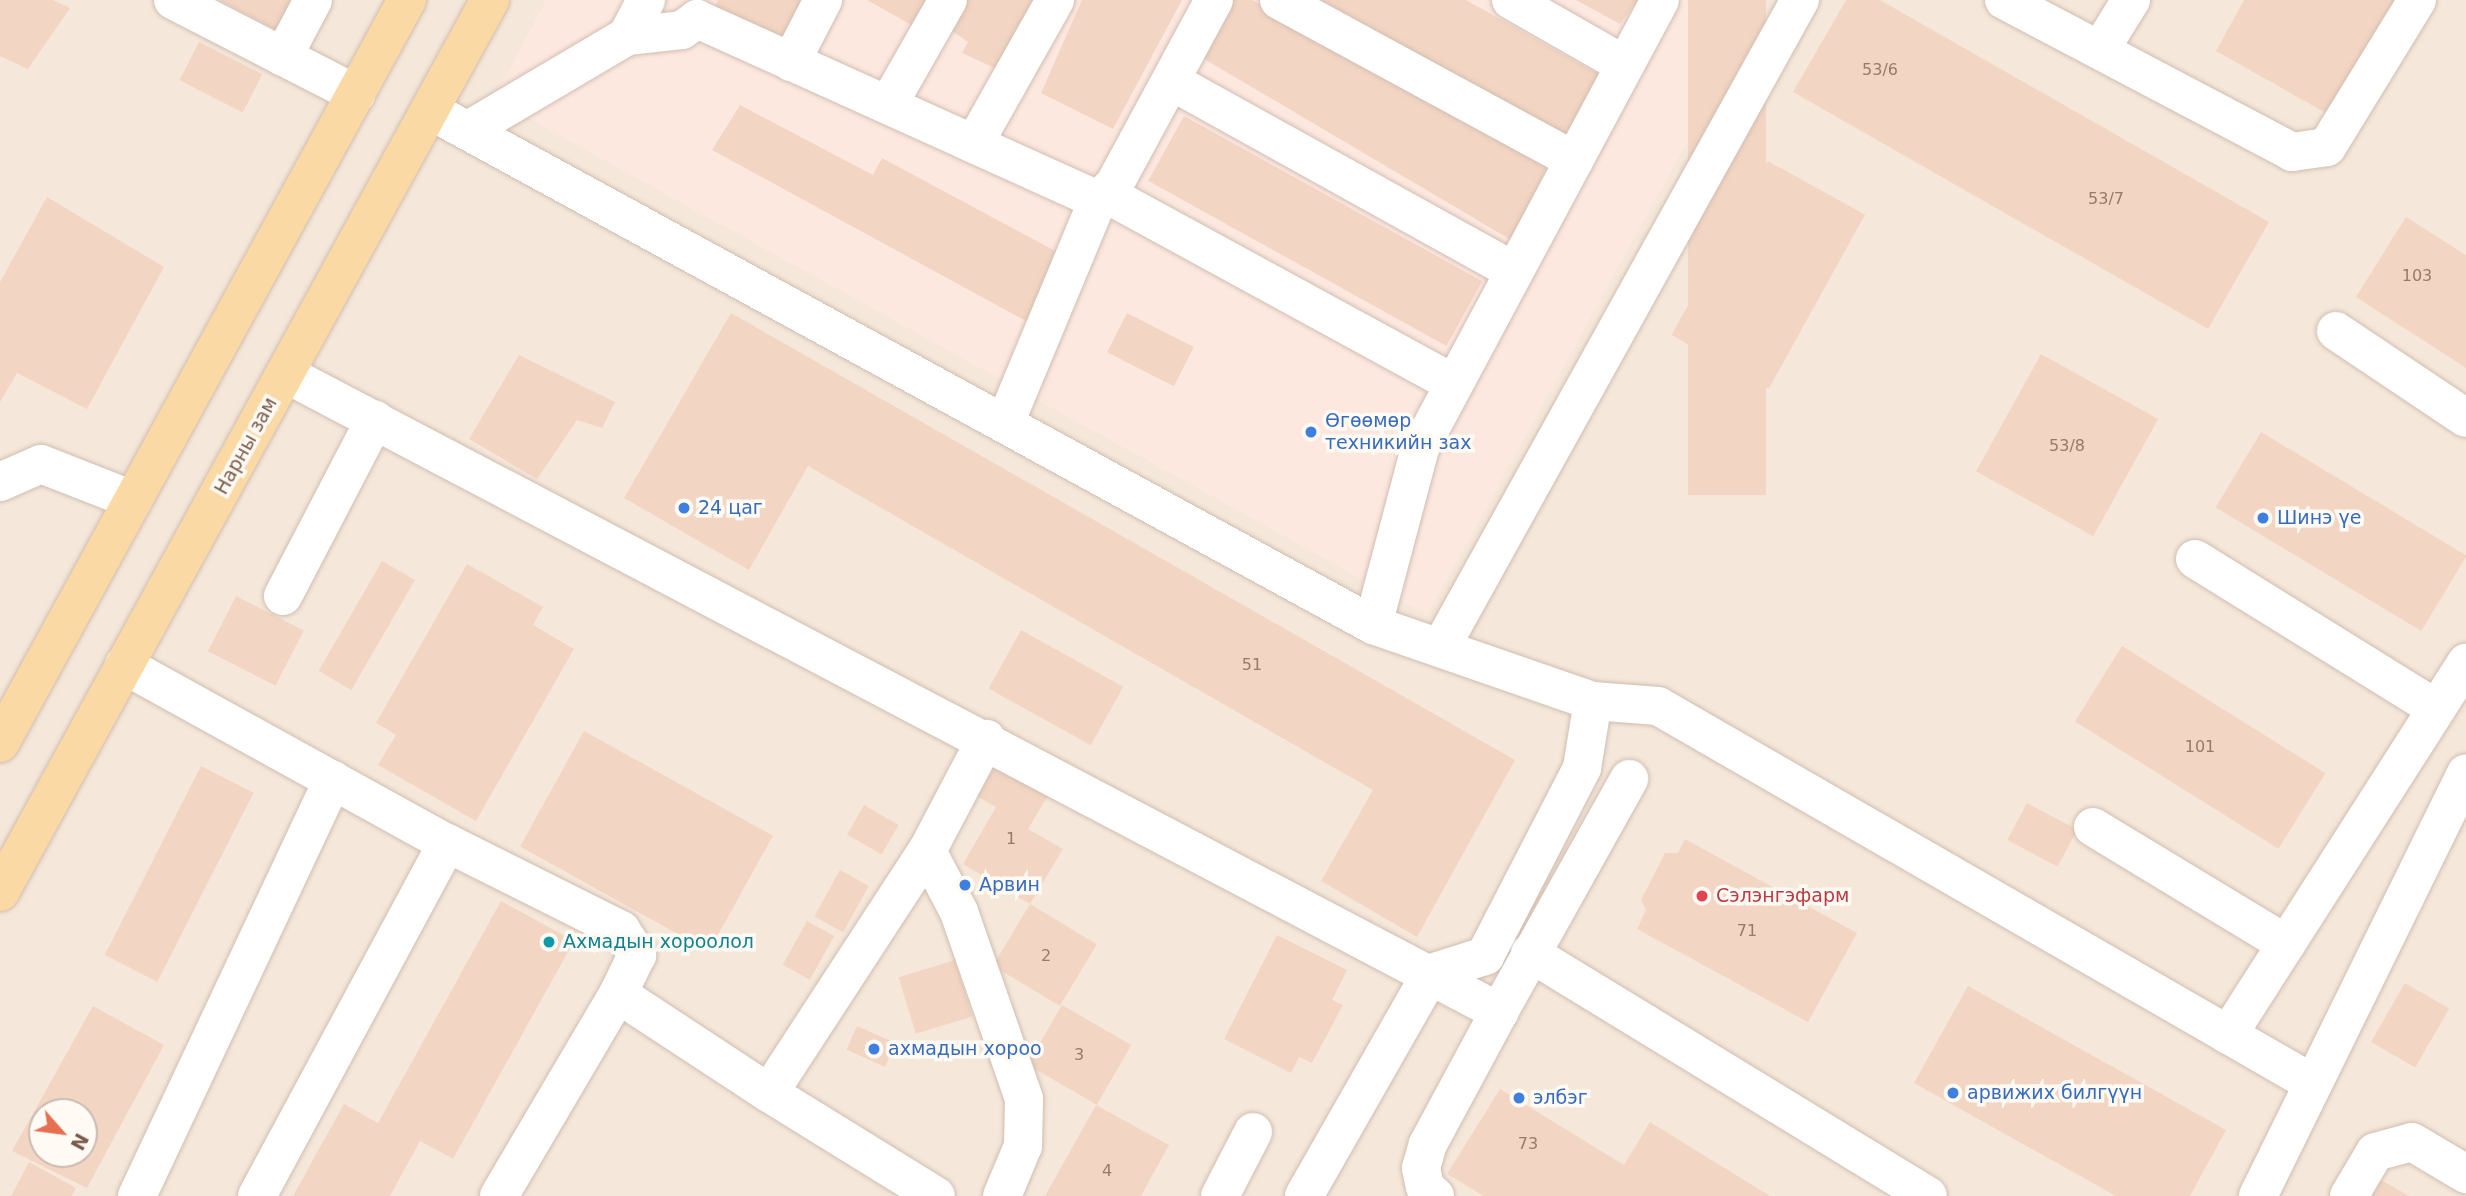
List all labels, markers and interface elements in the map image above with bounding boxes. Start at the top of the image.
house number: 53/6 [1862,60,1898,80]
house number: 53/7 [2088,189,2124,209]
house number: 103 [2402,266,2432,286]
street label: Нарны зам [210,393,282,499]
place label: Өгөөмөр техникийн зах [1325,410,1471,454]
marker: Өгөөмөр техникийн зах [1303,424,1319,440]
house number: 53/8 [2049,436,2085,456]
place label: 24 цаг [698,497,763,519]
marker: 24 цаг [676,500,692,516]
place label: Шинэ үе [2277,507,2361,529]
marker: Шинэ үе [2255,510,2271,526]
house number: 51 [1242,655,1262,675]
house number: 101 [2185,737,2215,757]
house number: 1 [1006,829,1016,849]
place label: Арвин [979,874,1040,896]
marker: Арвин [957,877,973,893]
place label: Сэлэнгэфарм [1716,885,1849,907]
marker: Сэлэнгэфарм [1694,888,1710,904]
house number: 71 [1737,921,1757,941]
place label: Ахмадын хороолол [563,931,754,953]
marker: Ахмадын хороолол [541,934,557,950]
house number: 2 [1041,946,1051,966]
place label: ахмадын хороо [888,1038,1042,1060]
marker: ахмадын хороо [866,1041,882,1057]
house number: 3 [1074,1045,1084,1065]
place label: арвижих билгүүн [1967,1082,2142,1104]
marker: арвижих билгүүн [1945,1085,1961,1101]
place label: элбэг [1533,1087,1588,1109]
marker: элбэг [1511,1090,1527,1106]
north arrow [28,1098,98,1168]
text: N [66,1130,93,1154]
house number: 73 [1518,1134,1538,1154]
house number: 4 [1102,1161,1112,1181]

